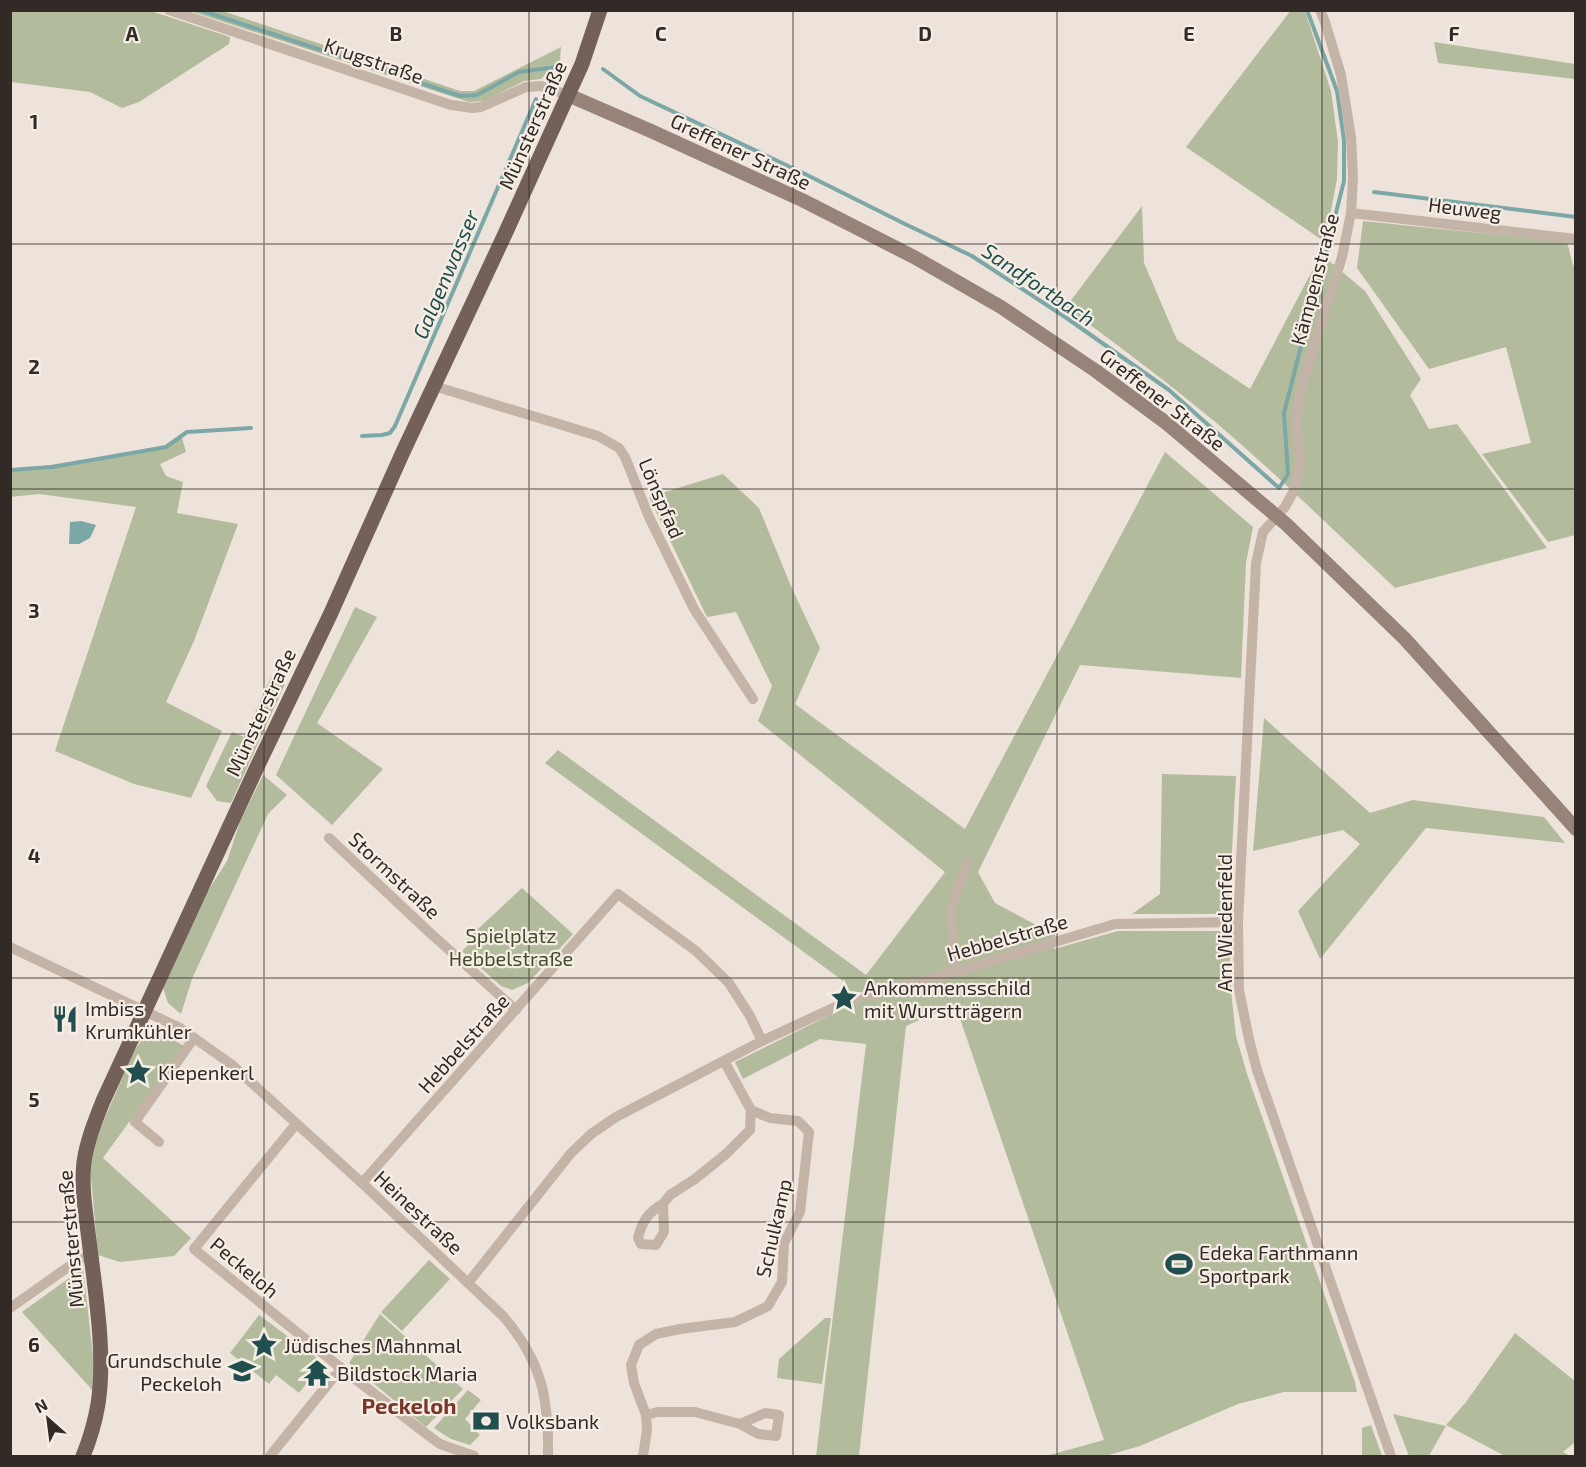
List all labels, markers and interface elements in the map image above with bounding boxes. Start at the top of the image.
text: A [125,21,139,45]
text: B [390,21,402,45]
text: C [655,21,667,45]
text: D [918,21,932,45]
text: E [1183,21,1195,45]
text: F [1448,21,1460,45]
street label: Krugstraße [321,32,427,88]
street label: Münsterstraße [493,57,571,193]
street label: Greffener Straße [667,108,815,194]
text: 1 [30,109,38,133]
street label: Heuweg [1427,192,1503,224]
water label: Galgenwasser [407,205,484,342]
street label: Kämpenstraße [1285,211,1343,347]
water label: Sandfortbach [978,237,1100,331]
street label: Greffener Straße [1096,343,1230,455]
text: 2 [28,354,40,378]
street label: Lönspfad [634,454,690,542]
text: 3 [28,598,40,622]
street label: Münsterstraße [220,644,300,780]
street label: Stormstraße [344,826,446,924]
text: 4 [28,843,41,867]
street label: Am Wiedenfeld [1212,854,1236,992]
street label: Hebbelstraße [944,908,1070,966]
park label: Spielplatz Hebbelstraße [449,923,573,970]
place label: Ankommensschild mit Wurstträgern [864,975,1031,1022]
place icon: Ankommensschild mit Wurstträgern [829,983,859,1013]
street label: Hebbelstraße [412,989,514,1097]
place label: Imbiss Krumkühler [85,996,192,1043]
restaurant icon: Imbiss Krumkühler [50,1004,80,1034]
place icon: Kiepenkerl [123,1057,153,1087]
place label: Kiepenkerl [158,1060,254,1084]
text: 5 [28,1087,40,1111]
street label: Heinestraße [370,1165,468,1259]
street label: Münsterstraße [52,1169,88,1309]
street label: Schulkamp [750,1176,796,1280]
street label: Peckeloh [206,1232,284,1302]
place label: Edeka Farthmann Sportpark [1199,1240,1358,1287]
sports icon: Edeka Farthmann Sportpark [1164,1249,1194,1279]
place icon: Jüdisches Mahnmal [249,1330,279,1360]
text: 6 [28,1332,40,1356]
place label: Jüdisches Mahnmal [284,1333,462,1357]
place label: Grundschule Peckeloh [107,1348,222,1395]
school or university icon: Grundschule Peckeloh [227,1356,257,1386]
temple icon: Bildstock Maria [302,1358,332,1388]
place label: Bildstock Maria [337,1361,478,1385]
north arrow [18,1389,78,1449]
district label: Peckeloh [362,1392,456,1418]
text: N [31,1394,50,1416]
bank icon: Volksbank [471,1406,501,1436]
place label: Volksbank [506,1409,599,1433]

